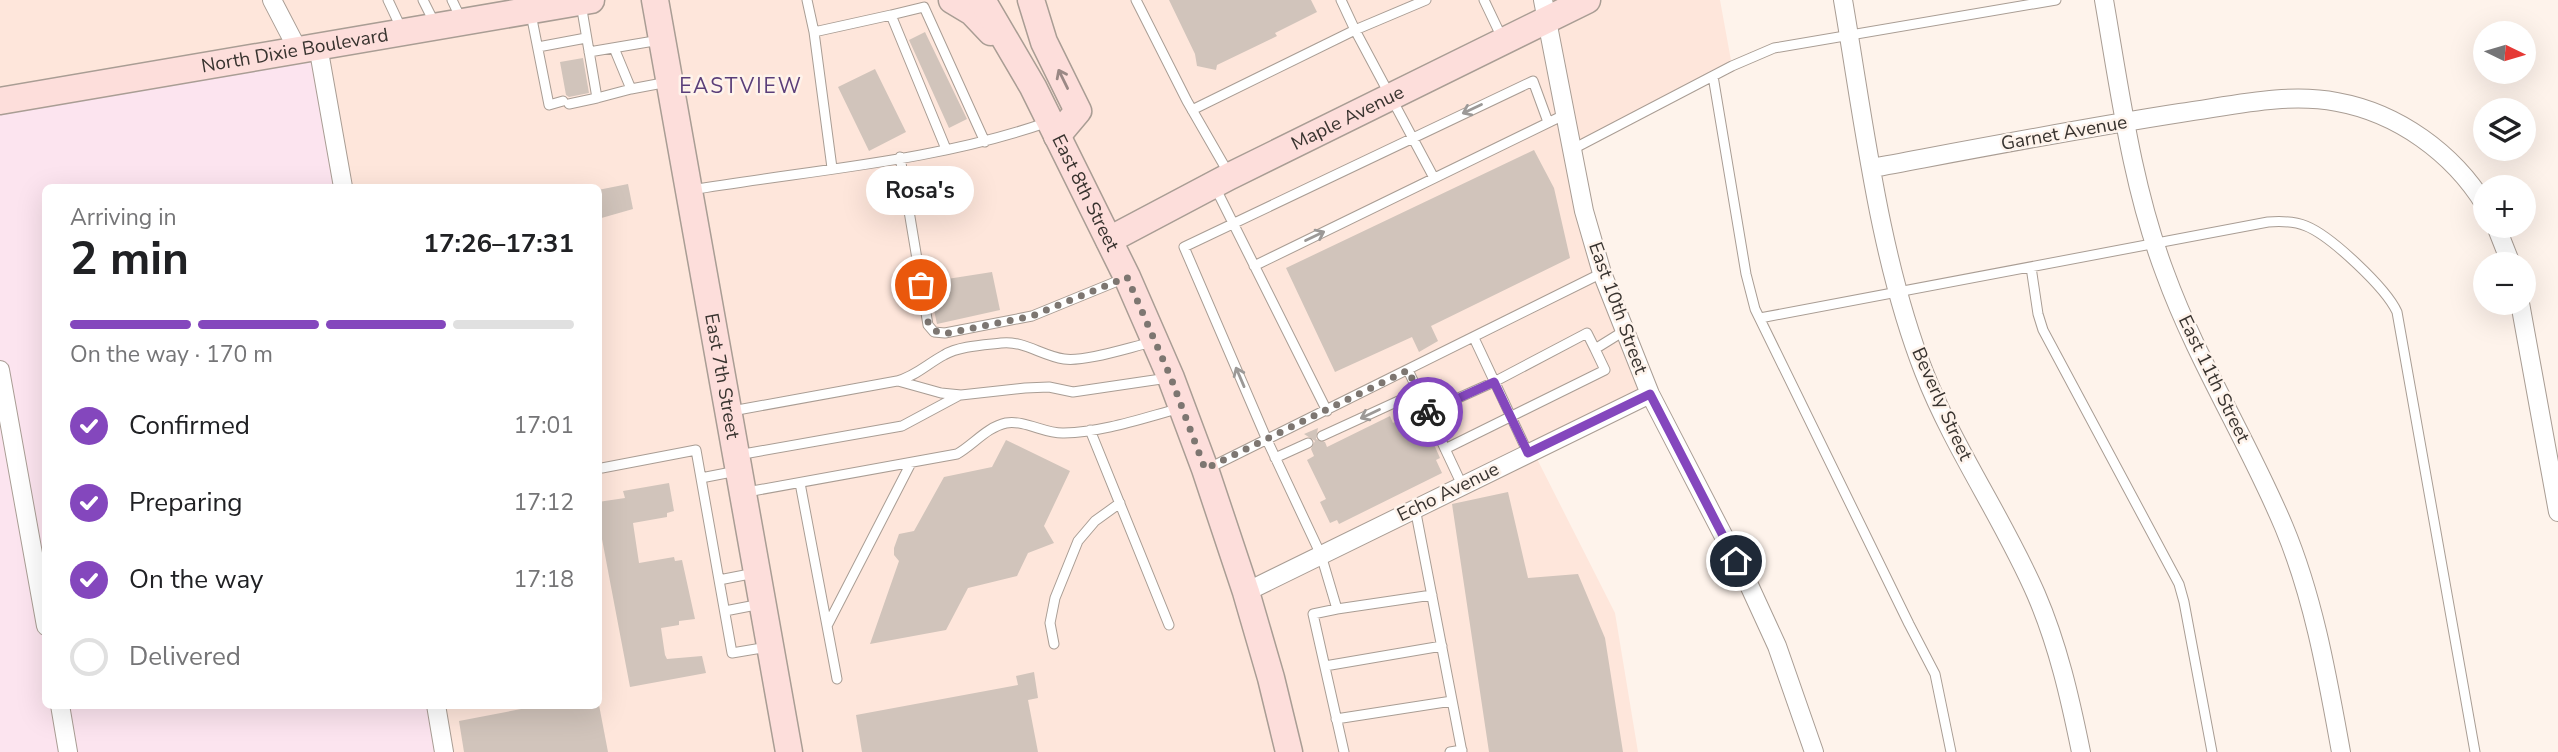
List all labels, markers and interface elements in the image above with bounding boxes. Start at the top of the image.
north arrow [2473,21,2536,84]
map controls [2473,21,2536,315]
street label: North Dixie Boulevard [199,22,390,79]
one-way arrow [1056,69,1070,90]
district label: EASTVIEW [679,72,803,100]
street label: Maple Avenue [1287,79,1408,157]
button: layers [2473,98,2536,161]
one-way arrow [1462,103,1483,116]
street label: Garnet Avenue [1999,109,2129,157]
street label: East 8th Street [1046,130,1125,256]
callout: Rosa's [867,166,975,215]
text: Rosa's [885,175,955,206]
button: + [2473,175,2536,238]
text: Arriving in [70,202,177,233]
text: 17:26–17:31 [423,226,574,261]
text: 2 min [70,227,189,290]
one-way arrow [1304,229,1325,242]
street label: East 10th Street [1582,238,1654,378]
button: − [2473,252,2536,315]
pin [891,255,951,315]
icon: bag [902,266,940,304]
street label: East 7th Street [698,311,746,441]
street label: East 11th Street [2172,311,2256,447]
text: On the way · 170 m [70,339,273,370]
street label: Beverly Street [1905,343,1979,465]
one-way arrow [1233,367,1246,389]
courier [1393,377,1463,447]
icon: bike [1409,393,1447,431]
icon: check [70,407,108,445]
text: Confirmed [129,408,250,443]
one-way arrow [1360,408,1381,421]
text: 17:01 [514,410,574,441]
street label: Echo Avenue [1393,456,1503,528]
icon: check [70,484,108,522]
text: Preparing [129,485,242,520]
text: 17:12 [514,487,574,518]
pin [1706,531,1766,591]
icon: home [1717,542,1755,580]
icon: check [70,561,108,599]
text: On the way [129,562,263,597]
text: 17:18 [514,564,574,595]
text: Delivered [129,639,241,674]

